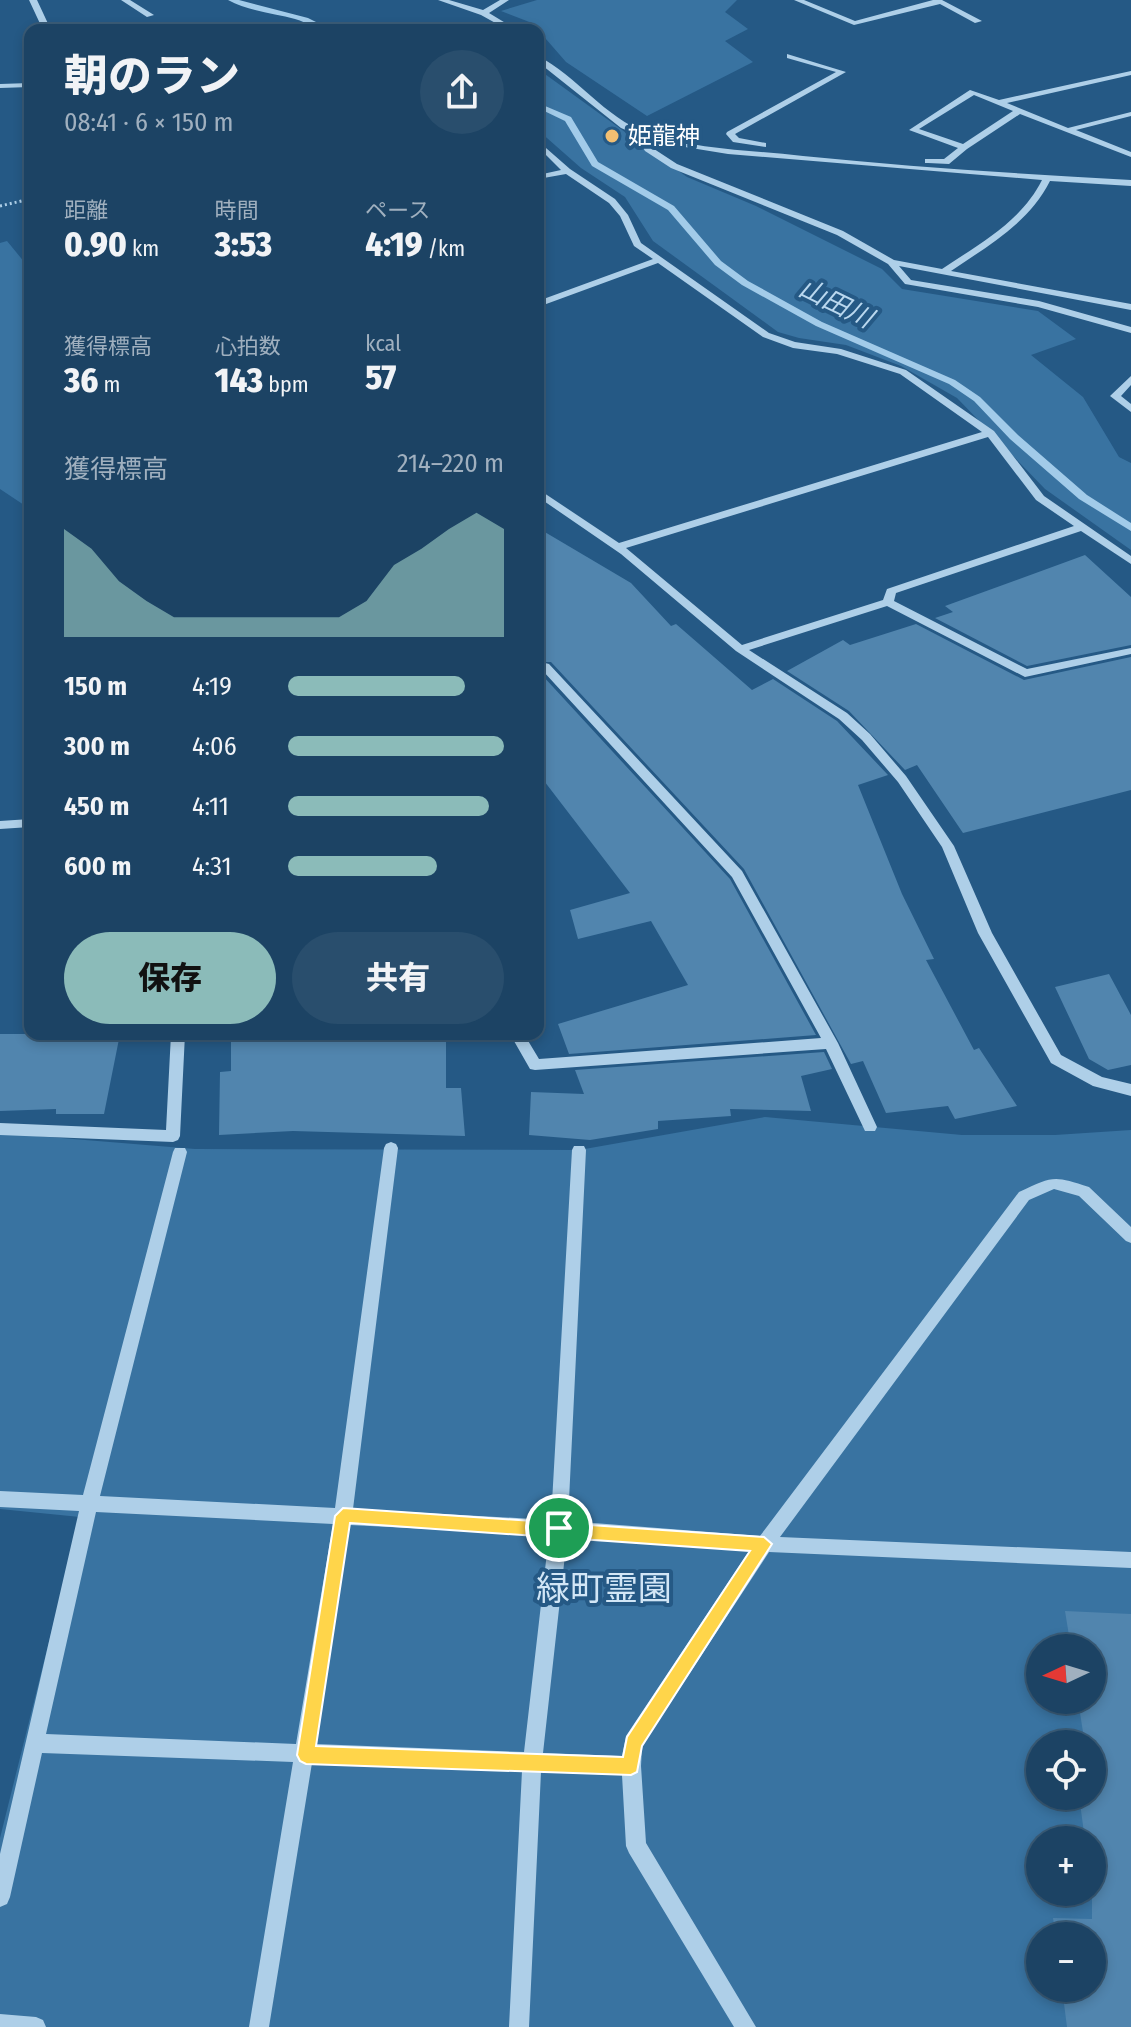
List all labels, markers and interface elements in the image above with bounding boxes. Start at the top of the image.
text: 朝のラン [64,50,240,103]
button: share [420,50,504,134]
text: 08:41 · 6 × 150 m [64,107,234,138]
place label: 姫龍神 [628,122,700,150]
marker: 姫龍神 [603,127,621,145]
text: 距離 [64,197,108,224]
text: 時間 [215,197,259,224]
text: ペース [365,197,430,224]
text: 0.90 [64,224,127,265]
text: 3:53 [215,224,272,265]
text: 4:19 [365,224,423,265]
text: km [127,235,159,262]
text: /km [423,235,465,262]
water label: 山田川 [794,272,880,336]
text: kcal [365,330,401,357]
text: 獲得標高 [64,333,152,360]
text: 心拍数 [215,333,281,360]
text: 57 [365,357,396,398]
text: 36 [64,360,98,401]
text: 143 [215,360,263,401]
text: m [98,371,121,398]
text: bpm [263,371,309,398]
text: 214–220 m [397,448,504,479]
text: 獲得標高 [64,454,168,485]
text: 150 m [64,671,127,702]
text: 4:19 [192,671,232,702]
text: 300 m [64,731,130,762]
text: 4:06 [192,731,237,762]
text: 450 m [64,791,129,822]
text: 4:11 [192,791,229,822]
text: 600 m [64,851,131,882]
text: 4:31 [192,851,232,882]
button: 保存 [64,932,276,1024]
button: 共有 [292,932,504,1024]
pin [525,1494,593,1562]
icon: arrive [537,1506,581,1550]
park label: 緑町霊園 [536,1568,672,1609]
north arrow [1026,1634,1106,1714]
map controls [1026,1634,1106,2002]
button: locate [1026,1730,1106,1810]
button: + [1026,1826,1106,1906]
button: − [1026,1922,1106,2002]

